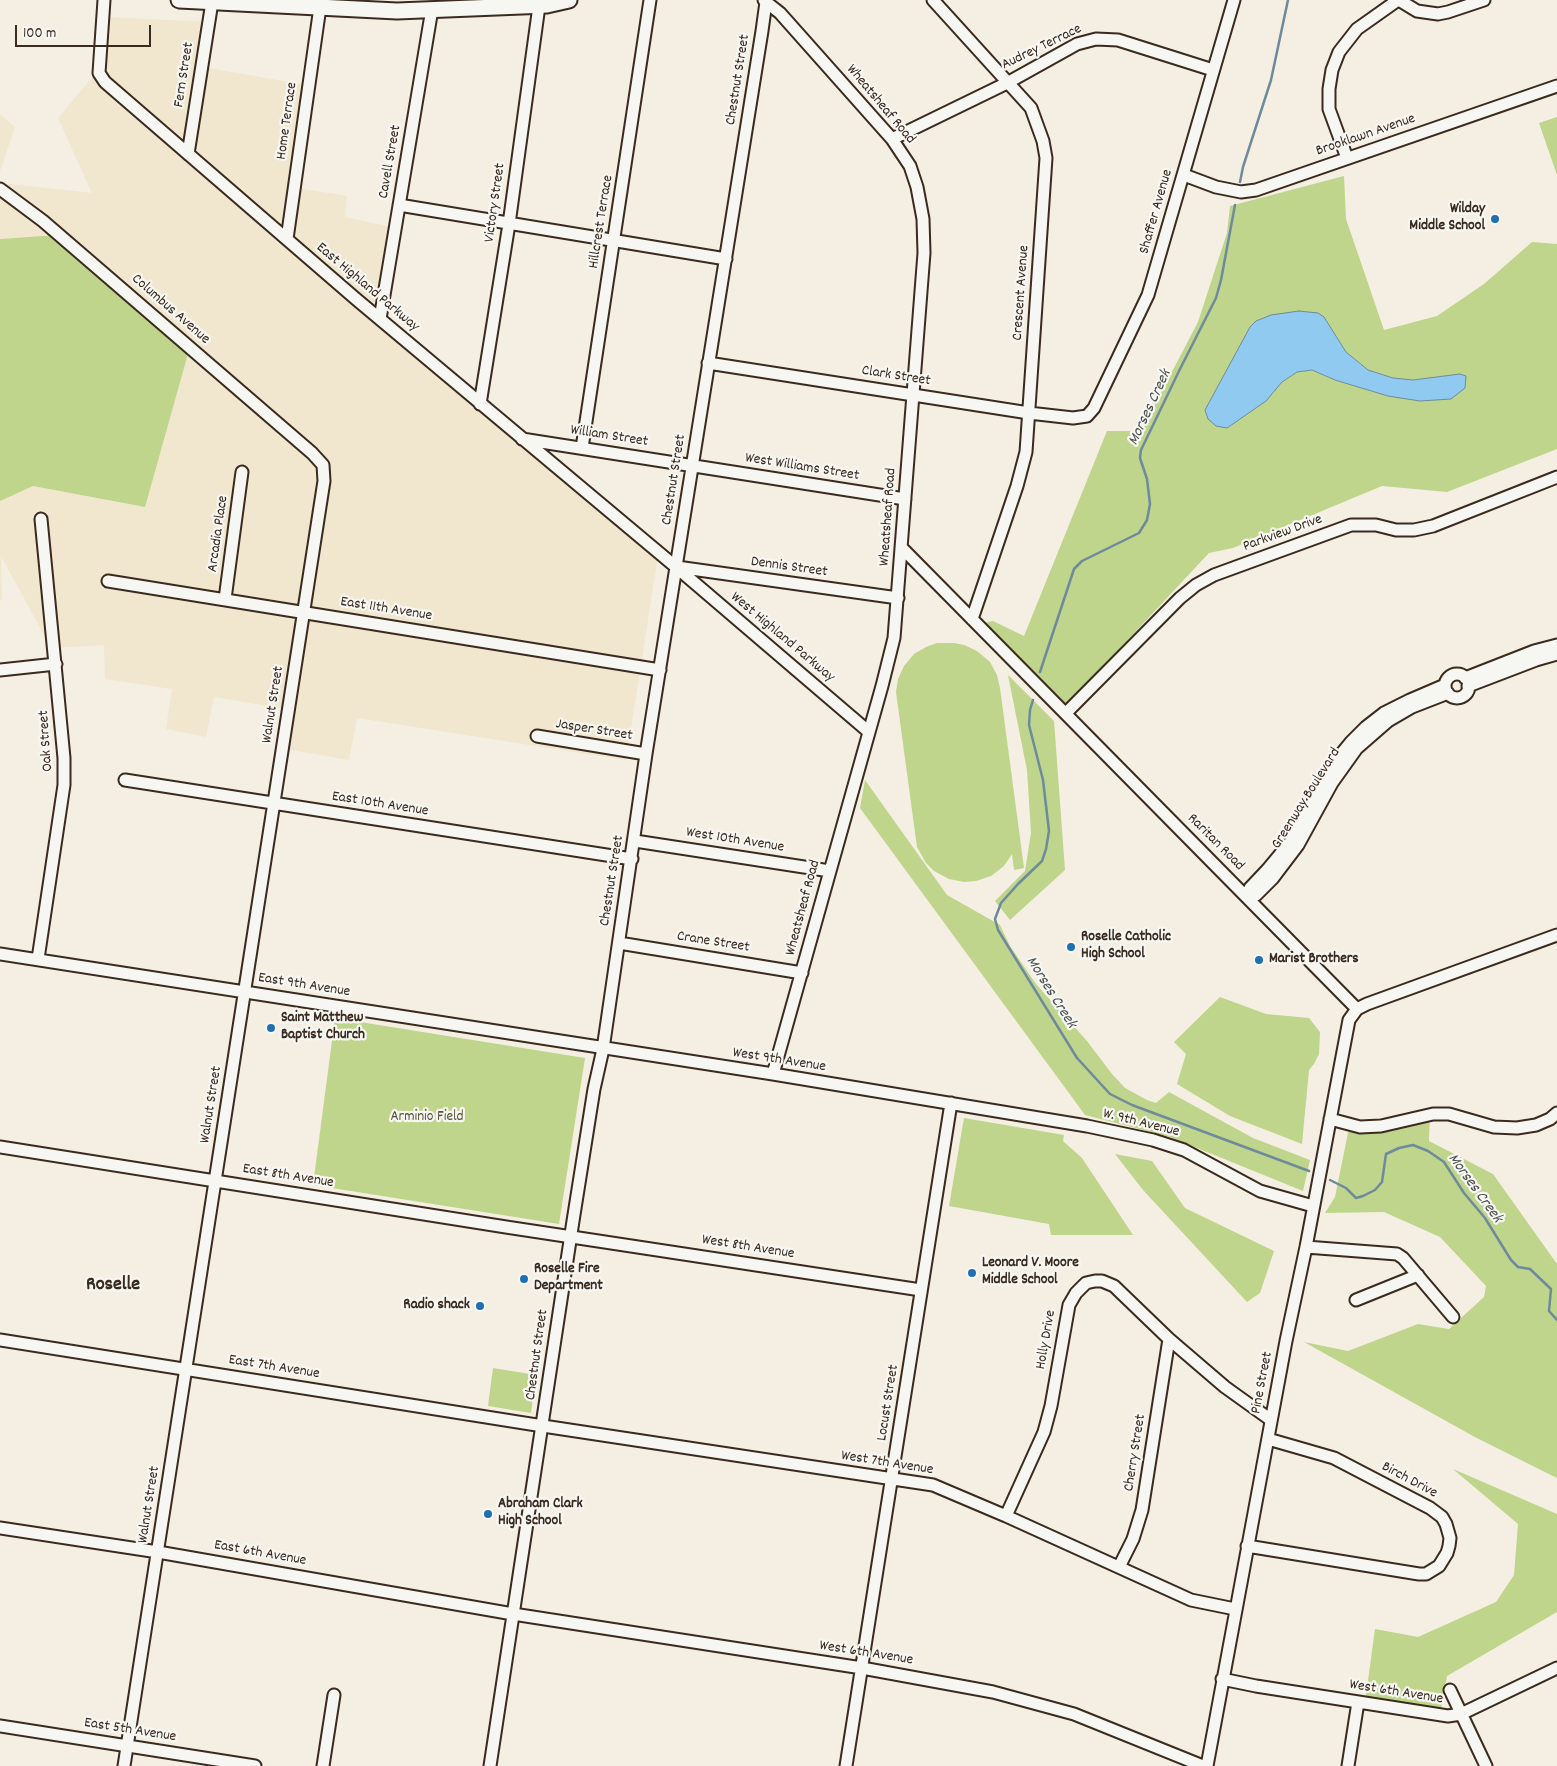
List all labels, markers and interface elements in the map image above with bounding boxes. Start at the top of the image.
scale bar [18,15,154,47]
street label: Audrey Terrace [999,21,1085,75]
text: 100 m [23,23,56,45]
street label: Chestnut Street [723,33,755,127]
street label: Fern Street [171,41,199,109]
street label: Wheatsheaf Road [842,62,918,148]
street label: Home Terrace [274,81,302,161]
street label: Brooklawn Avenue [1314,111,1418,161]
street label: Cavell Street [376,124,406,200]
street label: Victory Street [482,162,510,244]
street label: Shaffer Avenue [1136,168,1178,256]
street label: Hillcrest Terrace [586,174,618,270]
place label: Wilday Middle School [1409,201,1485,236]
marker: Wilday Middle School [1489,213,1501,225]
street label: East Highland Parkway [312,240,422,336]
street label: Crescent Avenue [1010,245,1034,341]
street label: Columbus Avenue [127,271,213,349]
street label: Clark Street [860,363,932,391]
water label: Morses Creek [1125,367,1177,449]
street label: William Street [569,422,649,452]
street label: Chestnut Street [659,433,691,527]
street label: West Williams Street [744,450,860,486]
street label: Wheatsheaf Road [877,467,901,567]
street label: Arcadia Place [205,495,233,573]
street label: Parkview Drive [1241,511,1325,557]
street label: Dennis Street [750,554,828,582]
street label: West Highland Parkway [726,589,838,687]
street label: East 11th Avenue [339,594,433,626]
street label: Walnut Street [259,665,289,745]
street label: Oak Street [36,710,58,772]
street label: Jasper Street [554,716,634,746]
street label: Greenway Boulevard [1269,745,1345,853]
street label: East 10th Avenue [330,788,430,822]
street label: Raritan Road [1183,811,1247,875]
street label: West 10th Avenue [685,824,785,858]
street label: Chestnut Street [597,834,629,928]
street label: Wheatsheaf Road [783,858,825,958]
street label: Crane Street [675,928,751,958]
place label: Roselle Catholic High School [1081,929,1171,964]
marker: Roselle Catholic High School [1065,941,1077,953]
place label: Marist Brothers [1269,951,1359,969]
water label: Morses Creek [1020,954,1080,1032]
marker: Marist Brothers [1253,954,1265,966]
street label: East 9th Avenue [257,970,351,1002]
place label: Saint Matthew Baptist Church [281,1010,365,1045]
marker: Saint Matthew Baptist Church [265,1022,277,1034]
street label: West 9th Avenue [731,1045,827,1077]
street label: Walnut Street [197,1065,227,1145]
street label: W. 9th Avenue [1101,1106,1181,1142]
park label: Arminio Field [390,1109,464,1127]
water label: Morses Creek [1442,1151,1506,1227]
street label: East 8th Avenue [241,1161,335,1193]
street label: West 8th Avenue [700,1232,796,1264]
place label: Leonard V. Moore Middle School [982,1255,1079,1290]
place label: Roselle Fire Department [534,1261,603,1296]
marker: Leonard V. Moore Middle School [966,1267,978,1279]
marker: Roselle Fire Department [518,1273,530,1285]
district label: Roselle [86,1274,140,1298]
place label: Radio shack [403,1297,470,1315]
marker: Radio shack [474,1300,486,1312]
street label: Chestnut Street [523,1308,553,1402]
street label: Holly Drive [1033,1309,1061,1371]
street label: Pine Street [1248,1350,1278,1416]
street label: East 7th Avenue [227,1352,321,1384]
street label: Locust Street [874,1364,904,1442]
street label: Cherry Street [1121,1413,1151,1493]
street label: West 7th Avenue [840,1448,934,1480]
street label: Birch Drive [1378,1459,1440,1503]
street label: Walnut Street [135,1465,165,1545]
place label: Abraham Clark High School [498,1496,583,1531]
marker: Abraham Clark High School [482,1508,494,1520]
street label: East 6th Avenue [212,1537,308,1571]
street label: West 6th Avenue [818,1638,914,1670]
street label: West 6th Avenue [1348,1677,1444,1709]
street label: East 5th Avenue [83,1715,177,1747]

